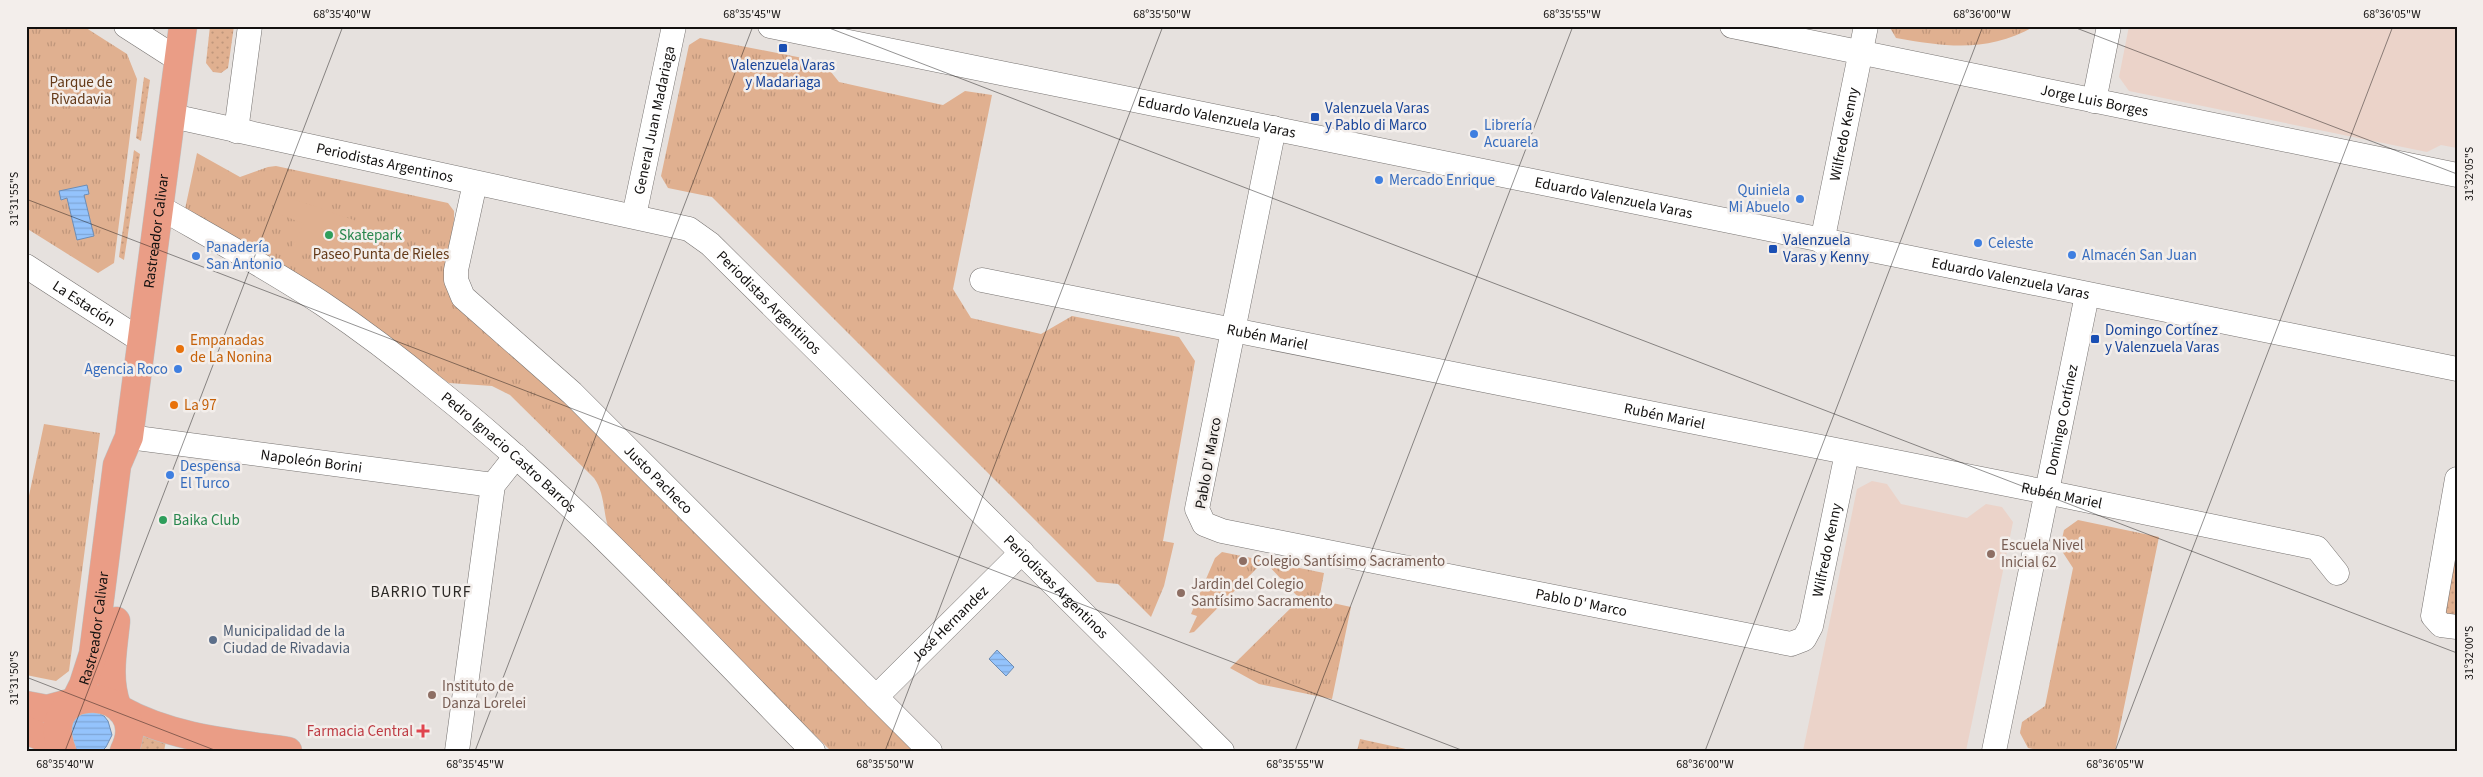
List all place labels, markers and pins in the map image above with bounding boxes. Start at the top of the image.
marker: Valenzuela Varas y Madariaga [777,42,789,54]
place label: Valenzuela Varas y Madariaga [731,55,835,93]
place label: Valenzuela Varas y Pablo di Marco [1325,98,1429,136]
marker: Valenzuela Varas y Pablo di Marco [1309,111,1321,123]
place label: Librería Acuarela [1484,115,1539,153]
marker: Librería Acuarela [1468,128,1480,140]
place label: Mercado Enrique [1389,170,1495,191]
marker: Mercado Enrique [1373,174,1385,186]
place label: Quiniela Mi Abuelo [1728,180,1790,218]
marker: Quiniela Mi Abuelo [1794,193,1806,205]
place label: Skatepark [339,225,403,246]
marker: Skatepark [323,229,335,241]
place label: Valenzuela Varas y Kenny [1783,230,1869,268]
place label: Celeste [1988,233,2034,254]
place label: Panadería San Antonio [206,237,282,275]
marker: Celeste [1972,237,1984,249]
marker: Valenzuela Varas y Kenny [1767,243,1779,255]
place label: Almacén San Juan [2082,245,2197,266]
marker: Almacén San Juan [2066,249,2078,261]
marker: Panadería San Antonio [190,250,202,262]
place label: Domingo Cortínez y Valenzuela Varas [2105,320,2219,358]
place label: Empanadas de La Nonina [190,330,272,368]
marker: Domingo Cortínez y Valenzuela Varas [2089,333,2101,345]
marker: Empanadas de La Nonina [174,343,186,355]
place label: Agencia Roco [85,359,168,380]
marker: Agencia Roco [172,363,184,375]
place label: La 97 [184,395,217,416]
marker: La 97 [168,399,180,411]
place label: Despensa El Turco [180,456,241,494]
marker: Despensa El Turco [164,469,176,481]
place label: Baika Club [173,510,240,531]
marker: Baika Club [157,514,169,526]
place label: Escuela Nivel Inicial 62 [2001,535,2084,573]
marker: Escuela Nivel Inicial 62 [1985,548,1997,560]
place label: Colegio Santísimo Sacramento [1253,551,1445,572]
marker: Colegio Santísimo Sacramento [1237,555,1249,567]
place label: Jardin del Colegio Santísimo Sacramento [1191,574,1333,612]
marker: Jardin del Colegio Santísimo Sacramento [1175,587,1187,599]
place label: Municipalidad de la Ciudad de Rivadavia [223,621,350,659]
marker: Municipalidad de la Ciudad de Rivadavia [207,634,219,646]
place label: Instituto de Danza Lorelei [442,676,526,714]
marker: Instituto de Danza Lorelei [426,689,438,701]
place label: Farmacia Central [307,721,413,742]
marker: Farmacia Central [417,725,429,737]

